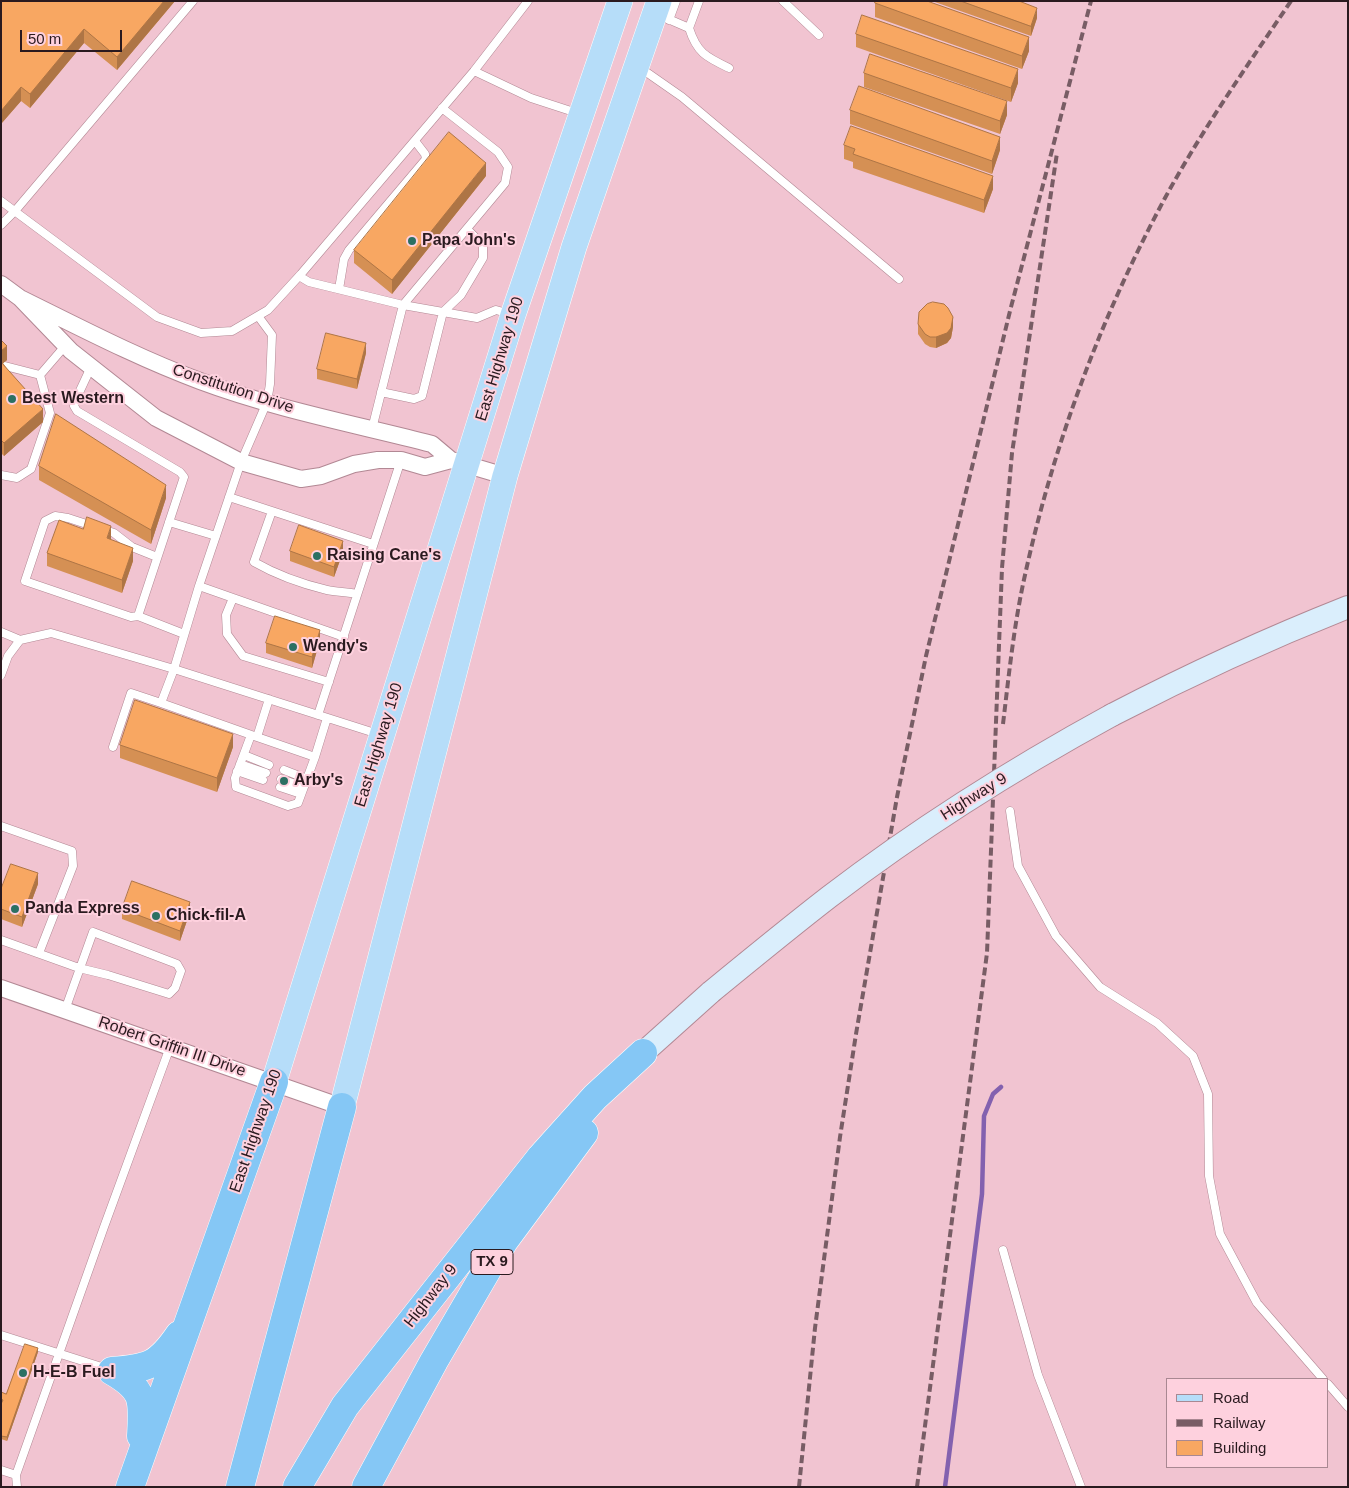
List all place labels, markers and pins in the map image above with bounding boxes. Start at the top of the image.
place label: Papa John's [422,231,516,251]
marker: Papa John's [406,235,418,247]
place label: Best Western [22,389,124,409]
marker: Best Western [6,393,18,405]
place label: Raising Cane's [327,546,441,566]
marker: Raising Cane's [311,550,323,562]
place label: Wendy's [303,637,368,657]
marker: Wendy's [287,641,299,653]
place label: Arby's [294,771,343,791]
marker: Arby's [278,775,290,787]
place label: Panda Express [25,899,140,919]
marker: Panda Express [9,903,21,915]
place label: Chick-fil-A [166,906,246,926]
marker: Chick-fil-A [150,910,162,922]
place label: H-E-B Fuel [33,1363,115,1383]
marker: H-E-B Fuel [17,1367,29,1379]

